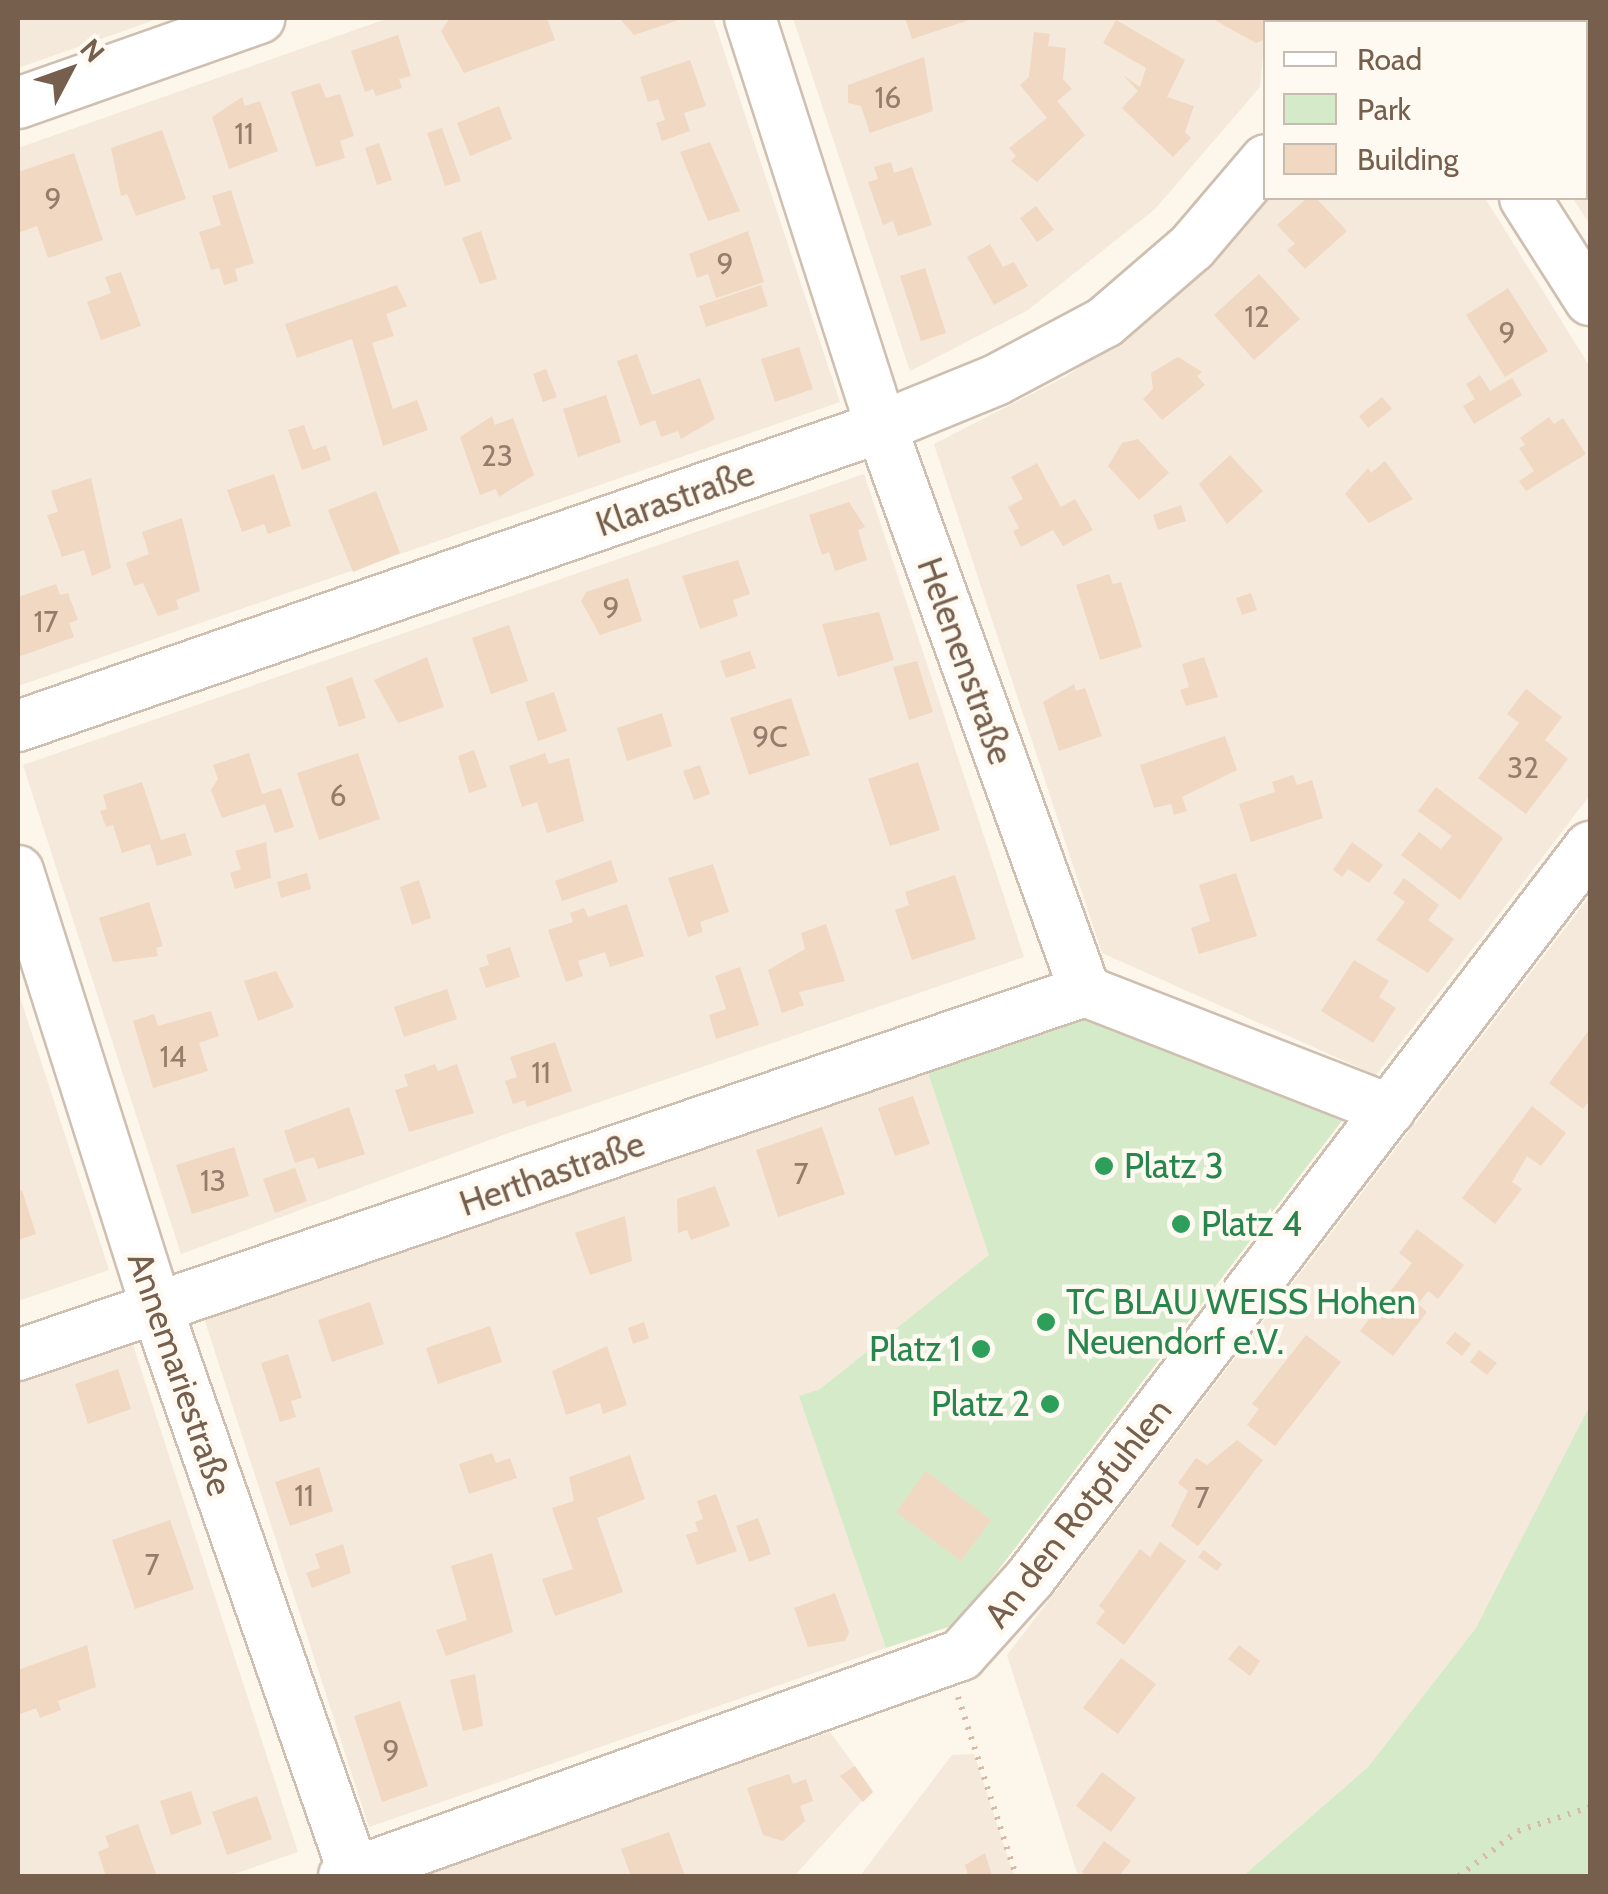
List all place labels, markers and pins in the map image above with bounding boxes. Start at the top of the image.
place label: Platz 3 [1124,1145,1224,1187]
marker: Platz 3 [1093,1155,1115,1177]
place label: Platz 4 [1201,1203,1302,1245]
marker: Platz 4 [1170,1213,1192,1235]
place label: TC BLAU WEISS Hohen Neuendorf e.V. [1066,1281,1416,1363]
marker: TC BLAU WEISS Hohen Neuendorf e.V. [1035,1311,1057,1333]
place label: Platz 1 [869,1328,961,1370]
marker: Platz 1 [970,1338,992,1360]
place label: Platz 2 [931,1383,1030,1425]
marker: Platz 2 [1039,1393,1061,1415]

